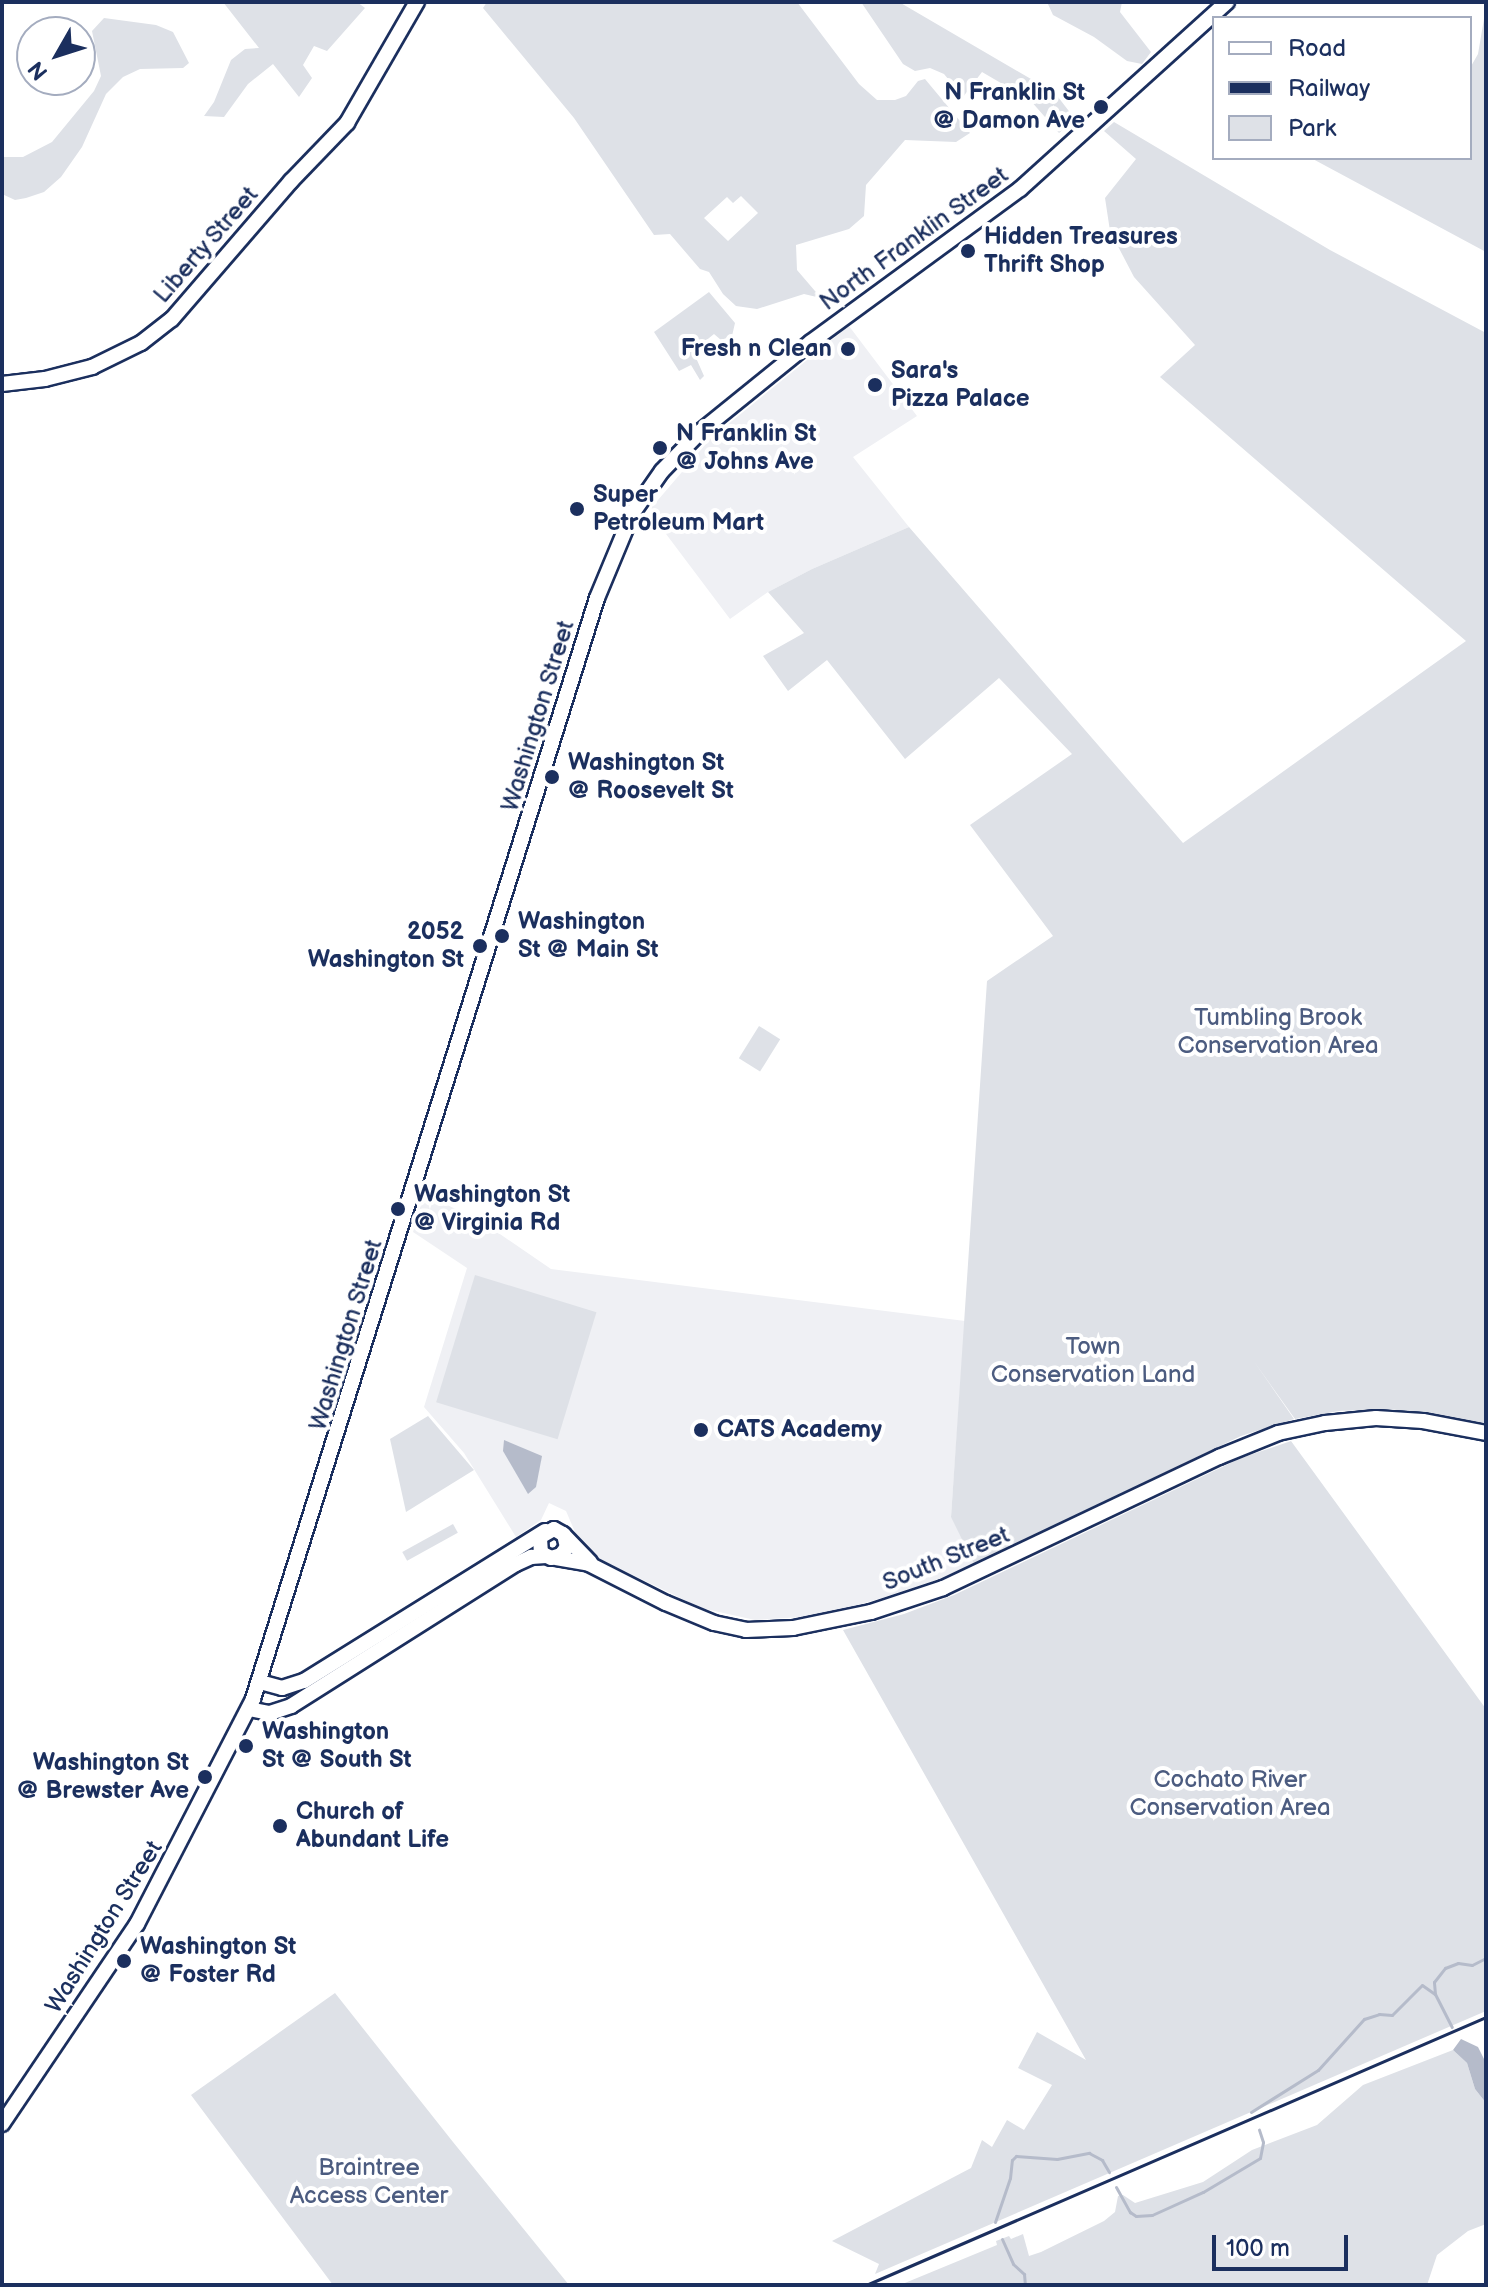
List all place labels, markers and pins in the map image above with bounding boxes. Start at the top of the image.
place label: N Franklin St @ Damon Ave [933,79,1085,135]
marker: N Franklin St @ Damon Ave [1092,98,1110,116]
place label: Hidden Treasures Thrift Shop [984,223,1178,279]
marker: Hidden Treasures Thrift Shop [959,242,977,260]
place label: Fresh n Clean [681,335,832,363]
marker: Fresh n Clean [839,340,857,358]
place label: Sara's Pizza Palace [891,357,1030,413]
marker: Sara's Pizza Palace [866,376,884,394]
place label: N Franklin St @ Johns Ave [676,420,817,476]
marker: N Franklin St @ Johns Ave [651,439,669,457]
place label: Super Petroleum Mart [593,481,764,537]
marker: Super Petroleum Mart [568,500,586,518]
place label: Washington St @ Roosevelt St [568,749,734,805]
marker: Washington St @ Roosevelt St [543,768,561,786]
place label: Washington St @ Main St [518,908,658,964]
place label: 2052 Washington St [308,918,464,974]
marker: Washington St @ Main St [493,927,511,945]
marker: 2052 Washington St [471,937,489,955]
place label: Washington St @ Virginia Rd [414,1181,570,1237]
marker: Washington St @ Virginia Rd [389,1200,407,1218]
place label: CATS Academy [717,1416,882,1444]
marker: CATS Academy [692,1421,710,1439]
place label: Washington St @ South St [262,1718,412,1774]
marker: Washington St @ South St [237,1737,255,1755]
place label: Washington St @ Brewster Ave [17,1749,189,1805]
marker: Washington St @ Brewster Ave [196,1768,214,1786]
place label: Church of Abundant Life [296,1798,449,1854]
marker: Church of Abundant Life [271,1817,289,1835]
place label: Washington St @ Foster Rd [140,1933,296,1989]
marker: Washington St @ Foster Rd [115,1952,133,1970]

